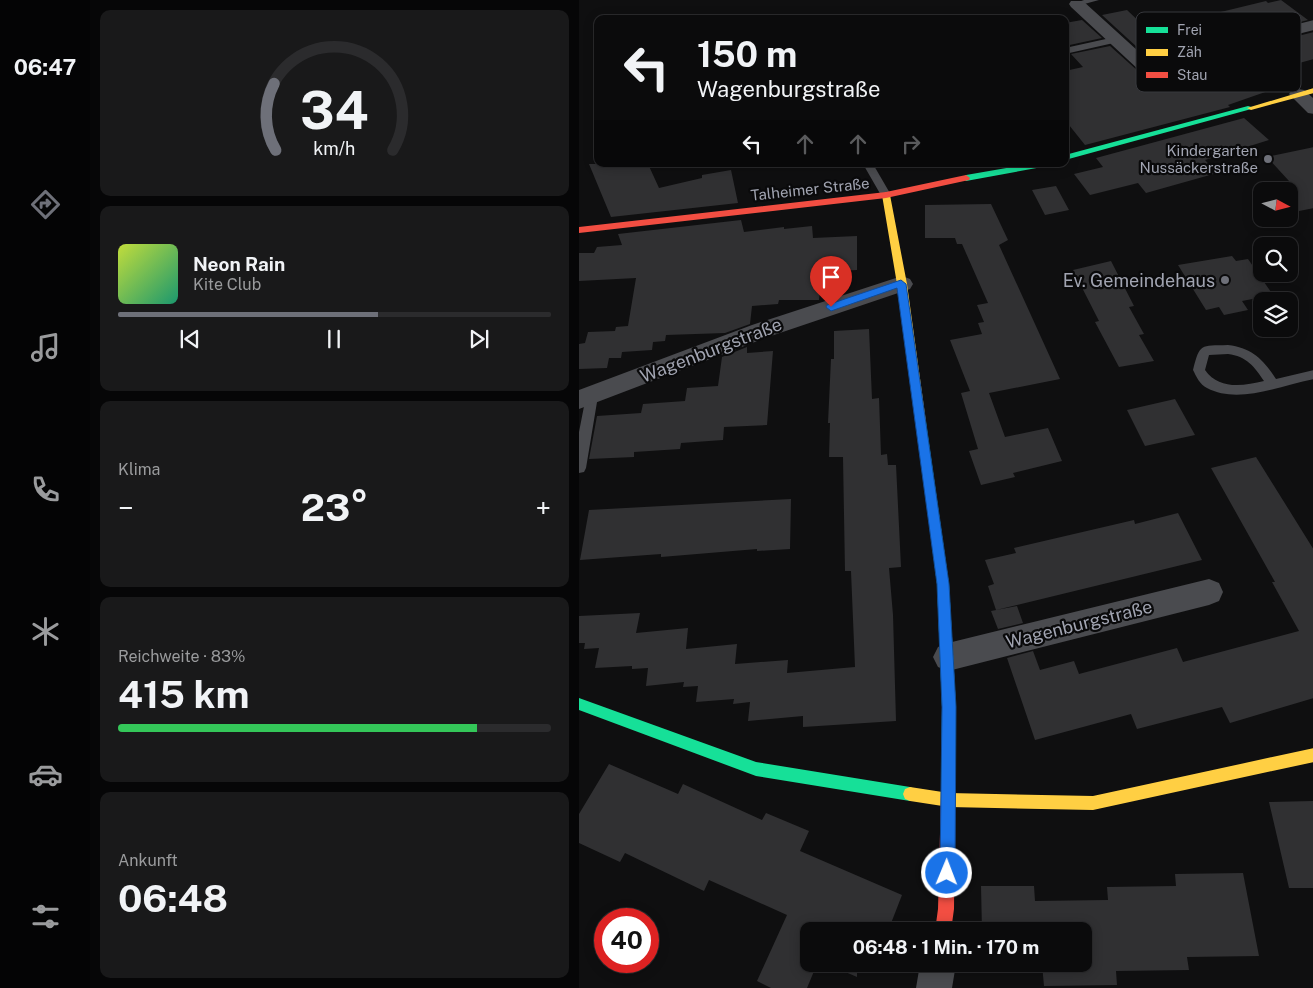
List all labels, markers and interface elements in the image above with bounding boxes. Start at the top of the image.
legend [1136,12,1301,92]
text: Frei [1177,22,1202,38]
text: 150 m [697,34,797,75]
icon: left [614,35,679,100]
text: Zäh [1177,44,1202,60]
text: 06:47 [14,54,76,80]
text: Stau [1177,67,1207,83]
text: Wagenburgstraße [697,76,880,102]
text: 34 [300,80,369,141]
icon: left [738,130,766,158]
icon: ahead [791,130,819,158]
icon: ahead [844,130,872,158]
icon: right [897,130,925,158]
text: km/h [313,138,356,159]
place label: Kindergarten Nussäckerstraße [1140,142,1258,176]
marker: Kindergarten Nussäckerstraße [1262,153,1274,165]
street label: Talheimer Straße [750,174,870,204]
north arrow [1253,182,1298,228]
map controls [1253,182,1298,337]
icon: directions [28,187,63,222]
button: search [1253,237,1298,282]
text: Neon Rain [193,253,285,275]
pin [810,256,852,307]
icon: arrive [817,263,845,291]
place label: Ev. Gemeindehaus [1063,270,1215,291]
marker: Ev. Gemeindehaus [1219,274,1231,286]
text: Kite Club [193,275,261,294]
button: layers [1253,292,1298,337]
street label: Wagenburgstraße [637,313,785,387]
icon: previous [176,325,204,353]
icon: pause [320,325,348,353]
icon: next [465,325,493,353]
icon: music [28,330,63,365]
text: Klima [118,460,160,479]
icon: phone [28,472,63,507]
text: 23° [301,485,368,530]
text: − [118,491,134,524]
text: + [535,491,551,524]
street label: Wagenburgstraße [1004,596,1154,652]
icon: climate [28,614,63,649]
text: Reichweite · 83% [118,647,246,666]
text: 415 km [118,672,249,717]
icon: car [28,757,63,792]
position arrow [920,846,972,898]
text: Ankunft [118,851,178,870]
text: 06:48 [118,876,228,921]
icon: filters [28,899,63,934]
speed limit sign: 40 [594,908,659,973]
text: 06:48 · 1 Min. · 170 m [853,936,1039,958]

